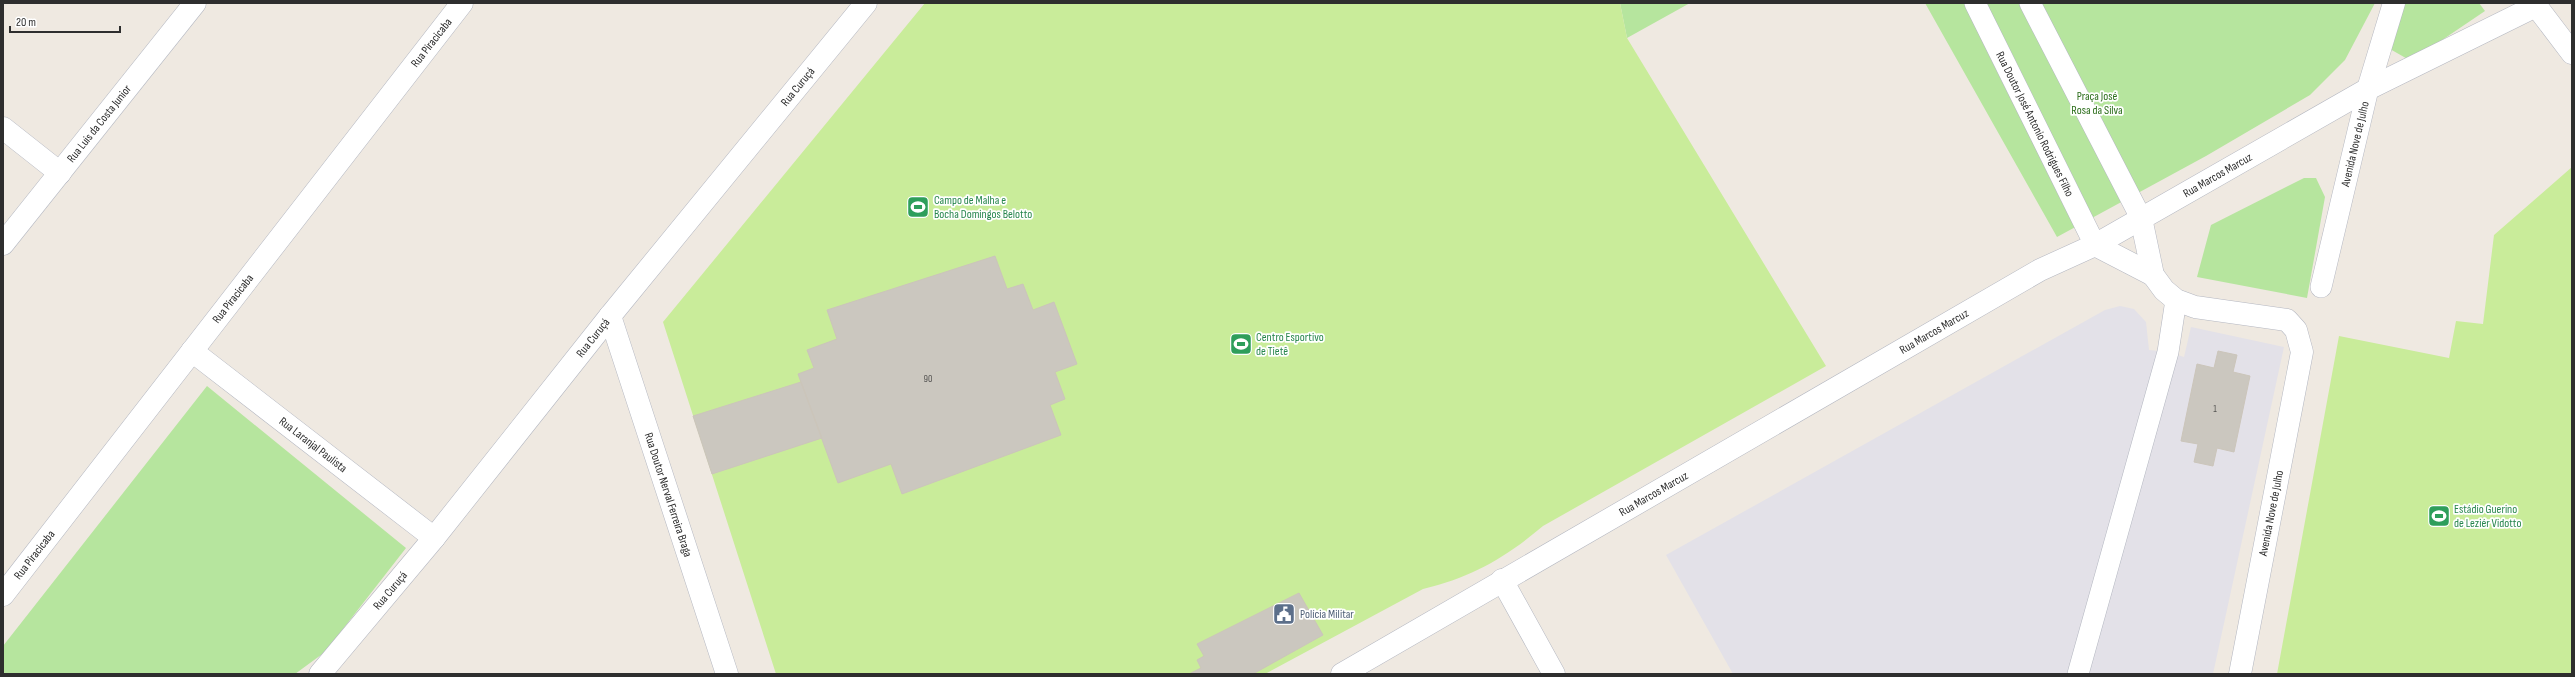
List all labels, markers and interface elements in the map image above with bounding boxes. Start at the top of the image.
scale bar [10,8,120,34]
text: 20 m [16,15,36,30]
street label: Rua Piracicaba [408,15,456,71]
street label: Rua Doutor José Antonio Rodrigues Filho [1992,49,2077,199]
street label: Rua Curuçá [778,64,818,109]
street label: Rua Luis da Costa Junior [64,82,135,166]
park label: Praça José Rosa da Silva [2071,89,2123,118]
street label: Avenida Nove de Julho [2338,100,2373,189]
street label: Rua Marcos Marcuz [2180,149,2256,201]
place label: Campo de Malha e Bocha Domingos Belotto [934,193,1032,222]
sports icon: Campo de Malha e Bocha Domingos Belotto [905,194,931,220]
street label: Rua Piracicaba [209,271,257,327]
street label: Rua Marcos Marcuz [1897,306,1972,358]
street label: Rua Curuçá [573,315,613,361]
place label: Centro Esportivo de Tietê [1256,330,1324,359]
sports icon: Centro Esportivo de Tietê [1228,331,1254,357]
house number: 90 [924,373,932,385]
house number: 1 [2213,403,2217,415]
street label: Rua Laranjal Paulista [276,414,350,476]
street label: Rua Doutor Nerval Ferreira Braga [641,431,695,559]
street label: Rua Marcos Marcuz [1617,468,1692,520]
street label: Avenida Nove de Julho [2256,469,2287,558]
place label: Estádio Guerino de Leziér Vidotto [2454,502,2521,531]
sports icon: Estádio Guerino de Leziér Vidotto [2426,503,2452,529]
street label: Rua Piracicaba [11,527,59,583]
street label: Rua Curuçá [370,568,411,613]
public building icon: Polícia Militar [1271,601,1297,627]
place label: Polícia Militar [1300,607,1354,622]

